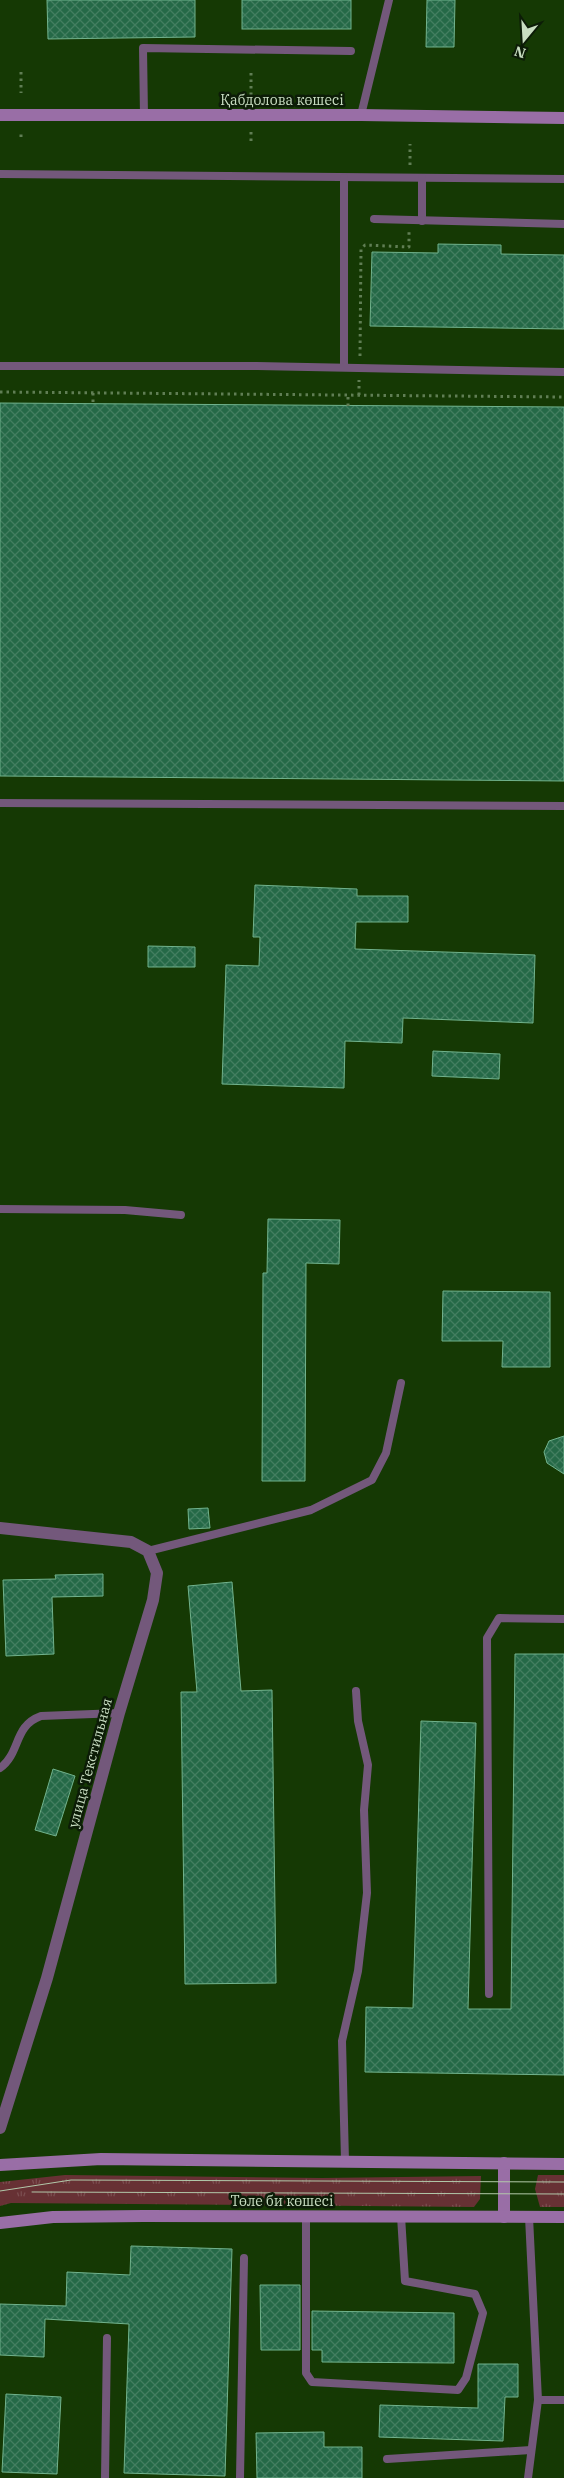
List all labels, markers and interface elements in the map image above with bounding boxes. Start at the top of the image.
north arrow [499,15,549,65]
text: N [512,42,528,63]
street label: Қабдолова көшесі [220,91,344,109]
street label: улица Текстильная [64,1696,116,1830]
street label: Төле би көшесі [231,2192,333,2210]

